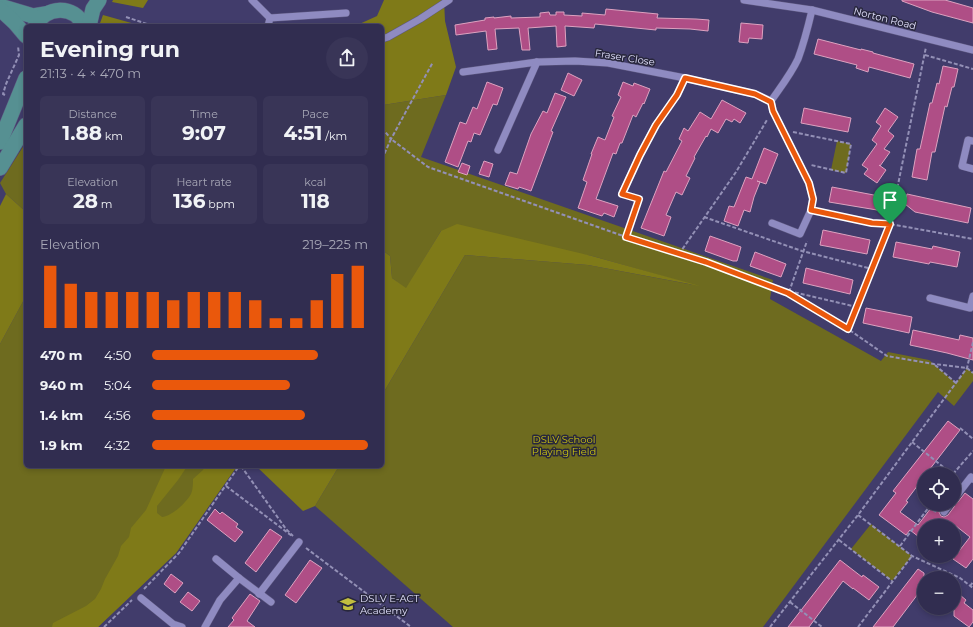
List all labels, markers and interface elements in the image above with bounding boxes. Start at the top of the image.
street label: Norton Road [852,4,918,33]
text: Evening run [40,36,180,63]
button: share [326,37,368,79]
street label: Fraser Close [594,46,656,69]
text: 21:13 · 4 × 470 m [40,65,141,81]
text: Distance [69,107,117,121]
text: Time [190,107,218,121]
text: Pace [302,107,329,121]
text: 1.88 [62,121,102,145]
text: 9:07 [182,121,226,145]
text: 4:51 [283,121,322,145]
text: km [102,129,123,143]
text: /km [322,129,347,143]
text: Elevation [67,175,118,189]
text: Heart rate [176,175,232,189]
text: kcal [304,175,326,189]
pin [873,183,907,224]
text: 28 [73,189,98,213]
text: 136 [173,189,205,213]
text: 118 [301,189,330,213]
icon: arrive [879,189,901,211]
text: m [98,197,112,211]
text: bpm [205,197,235,211]
text: Elevation [40,236,100,252]
text: 219–225 m [302,236,368,252]
text: 470 m [40,347,82,363]
text: 4:50 [104,347,131,363]
text: 940 m [40,377,83,393]
text: 5:04 [104,377,131,393]
text: 1.4 km [40,407,83,423]
text: 4:56 [104,407,131,423]
park label: DSLV School Playing Field [532,433,596,458]
text: 1.9 km [40,437,83,453]
text: 4:32 [104,437,130,453]
map controls [917,467,961,615]
button: locate [917,467,961,511]
button: + [917,519,961,563]
button: − [917,571,961,615]
place label: DSLV E-ACT Academy [360,592,420,617]
school or university icon: DSLV E-ACT Academy [339,595,357,613]

